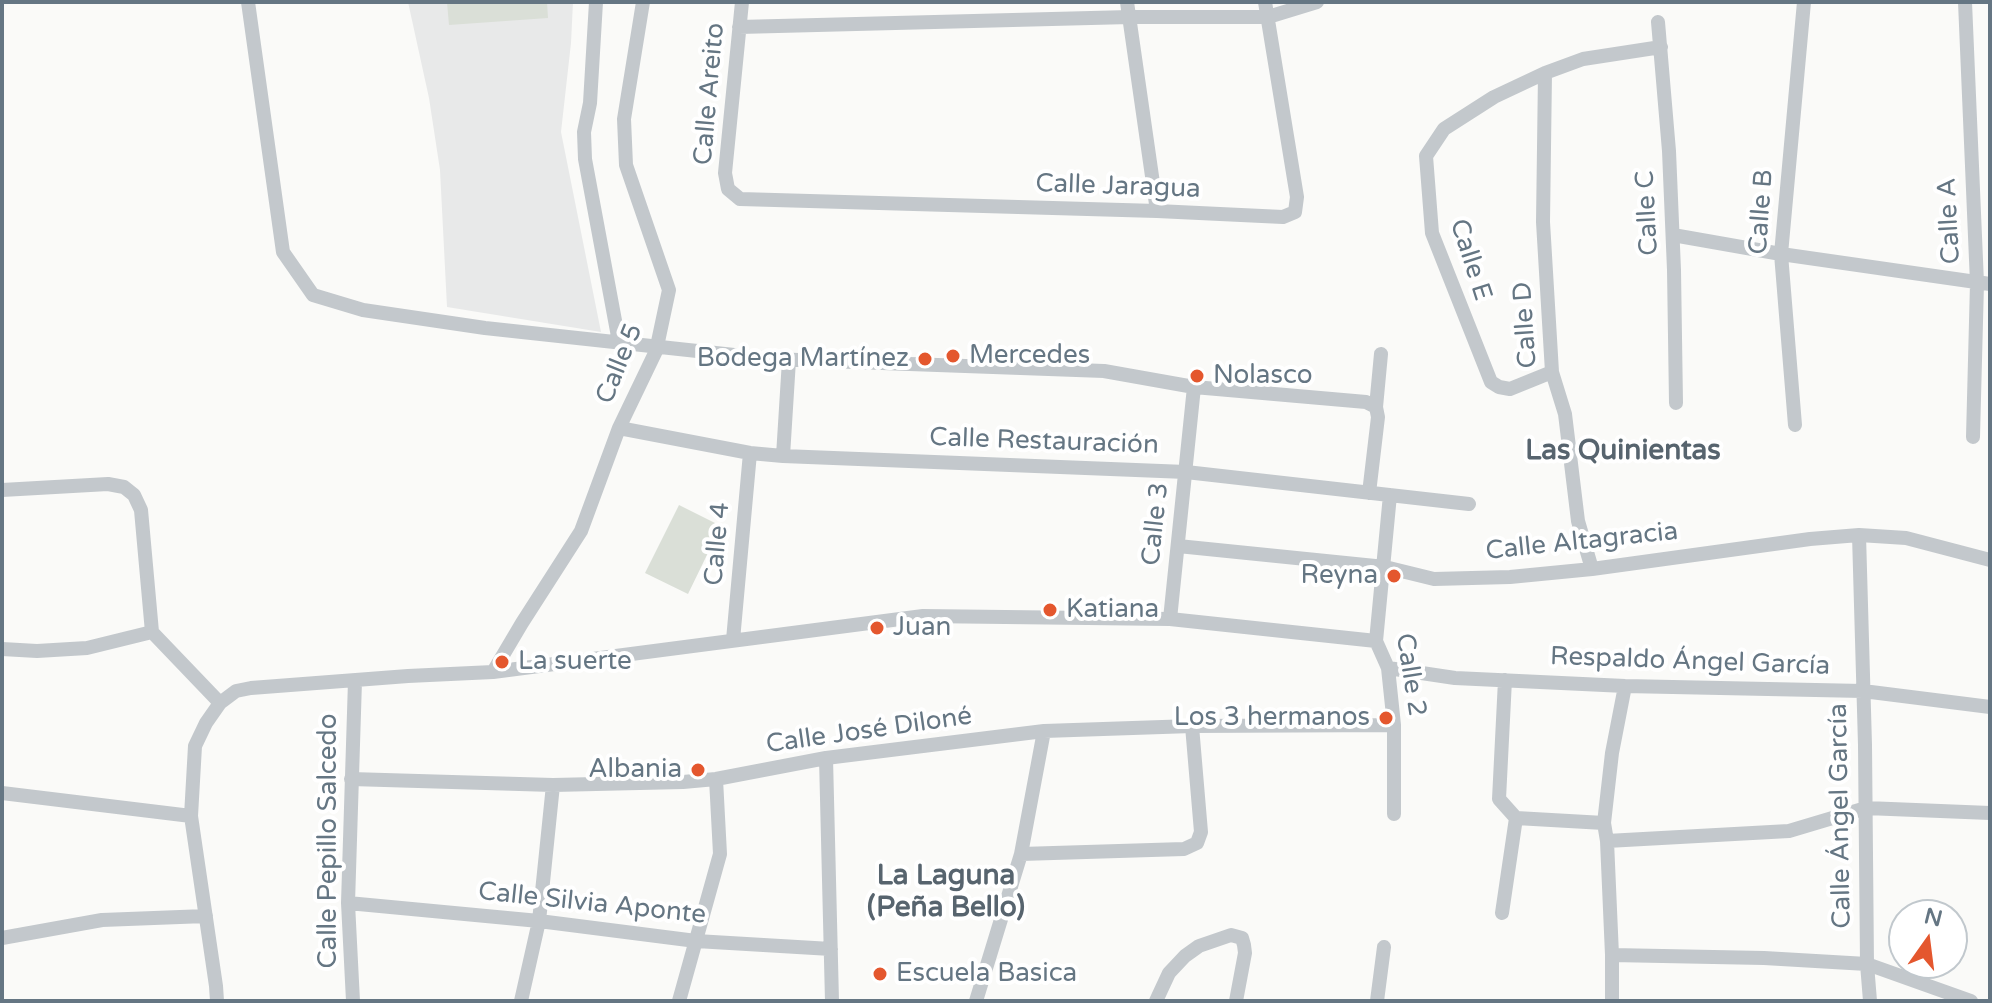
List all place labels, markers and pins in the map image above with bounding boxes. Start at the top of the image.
place label: Mercedes [969,340,1090,372]
place label: Bodega Martínez [697,343,909,375]
marker: Mercedes [944,347,962,365]
marker: Bodega Martínez [916,350,934,368]
place label: Nolasco [1213,360,1312,392]
marker: Nolasco [1188,367,1206,385]
place label: Reyna [1300,560,1378,592]
marker: Reyna [1385,567,1403,585]
place label: Katiana [1066,594,1159,626]
marker: Katiana [1041,601,1059,619]
place label: Juan [893,612,951,644]
marker: Juan [868,619,886,637]
place label: La suerte [518,646,632,678]
marker: La suerte [493,653,511,671]
place label: Los 3 hermanos [1174,702,1370,734]
marker: Los 3 hermanos [1377,709,1395,727]
place label: Albania [588,754,682,786]
marker: Albania [689,761,707,779]
place label: Escuela Basica [896,958,1077,990]
marker: Escuela Basica [871,965,889,983]

